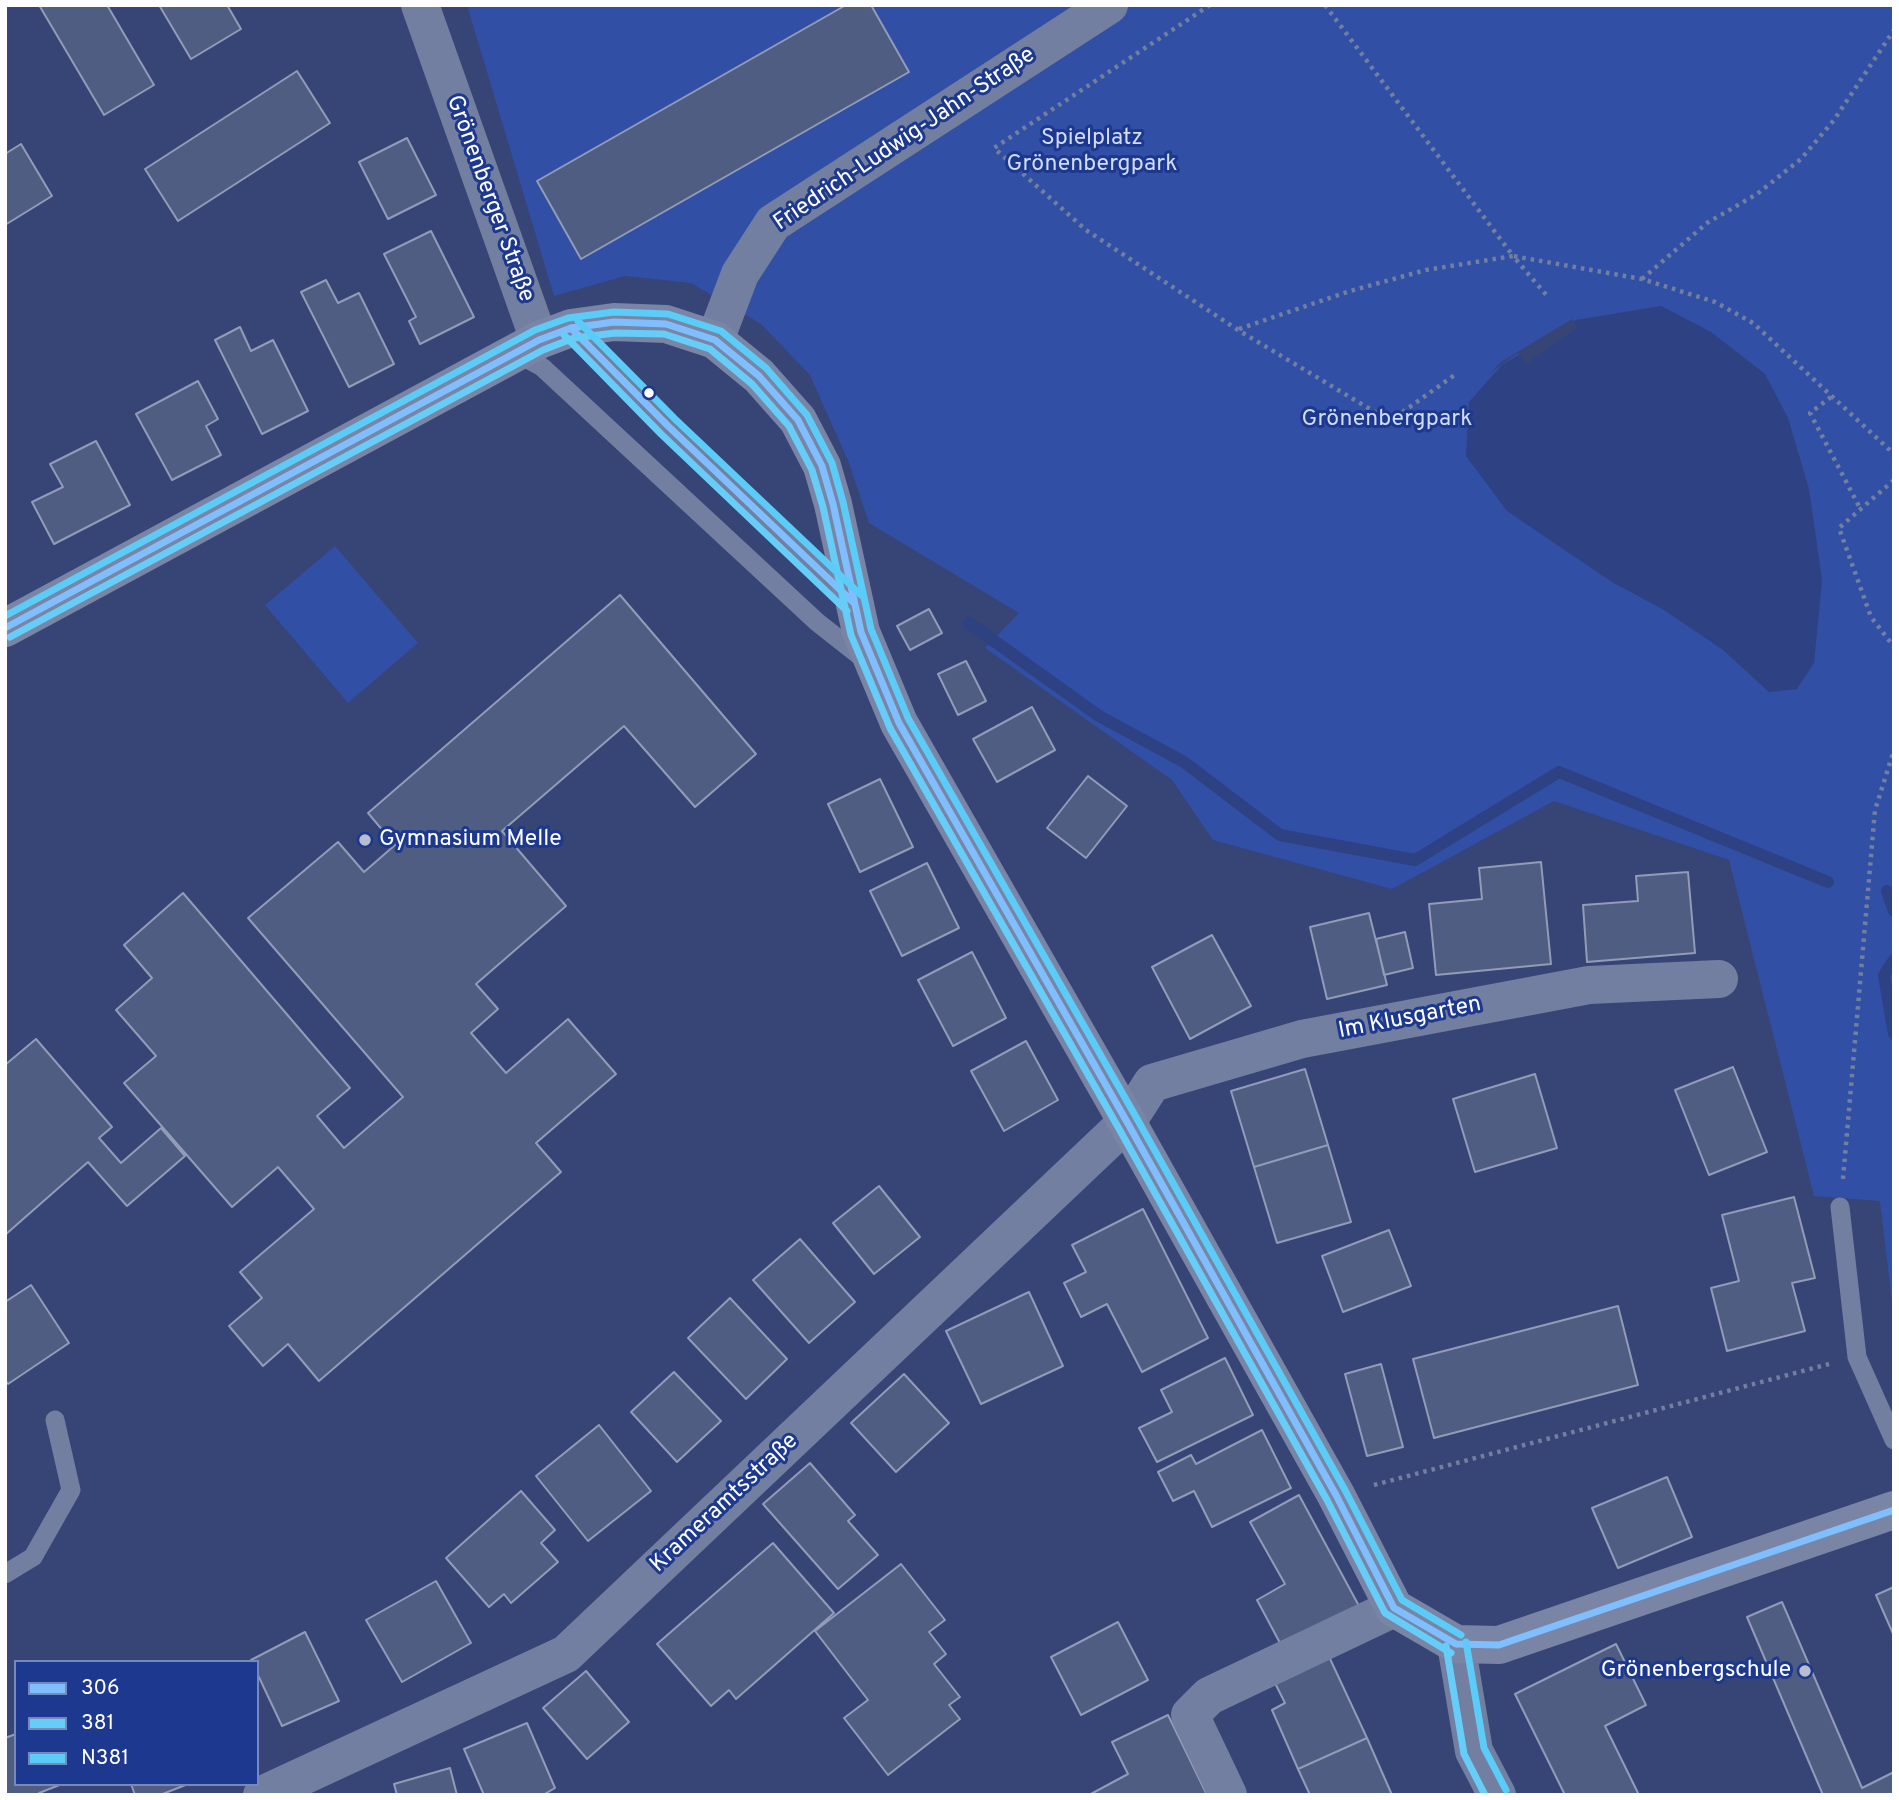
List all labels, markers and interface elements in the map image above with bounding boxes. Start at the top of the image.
street label: Friedrich-Ludwig-Jahn-Straße [769,42,1041,238]
street label: Grönenberger Straße [439,92,539,306]
park label: Spielplatz Grönenbergpark [1007,125,1177,179]
unlabelled marker [642,386,656,400]
park label: Grönenbergpark [1302,406,1472,434]
place label: Gymnasium Melle [379,826,562,854]
marker: Gymnasium Melle [357,832,373,848]
street label: Im Klusgarten [1336,992,1484,1046]
street label: Krameramtsstraße [645,1429,805,1579]
place label: Grönenbergschule [1601,1657,1791,1685]
legend [14,1660,259,1786]
marker: Grönenbergschule [1797,1663,1813,1679]
text: 306 [81,1675,119,1702]
text: 381 [81,1710,114,1737]
text: N381 [81,1745,129,1772]

